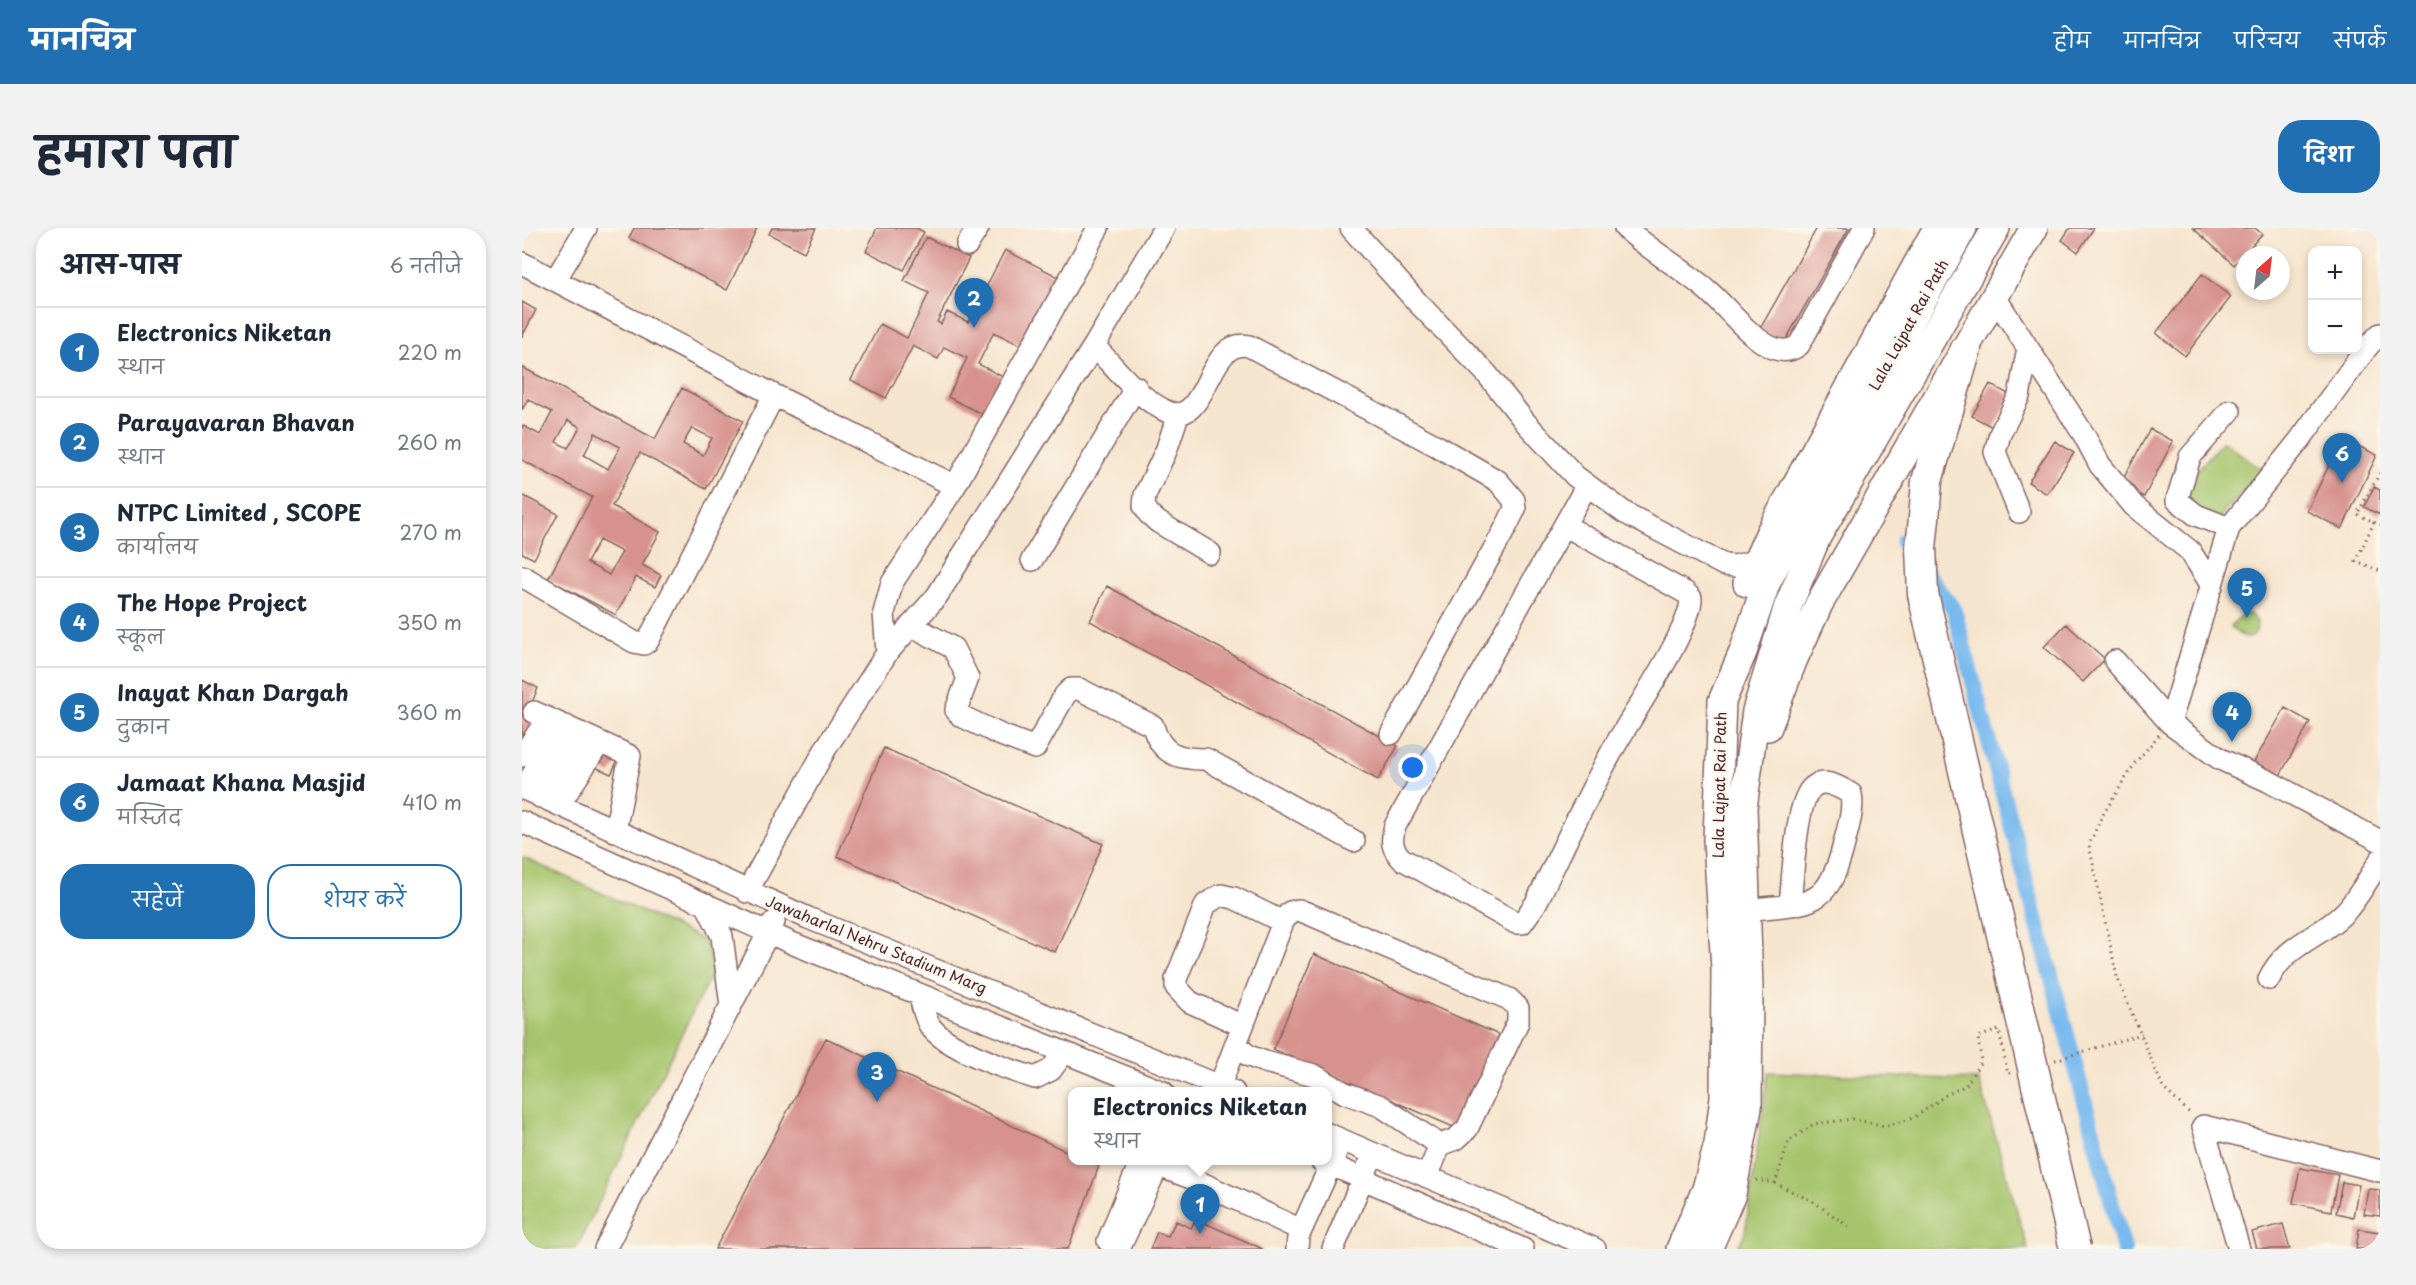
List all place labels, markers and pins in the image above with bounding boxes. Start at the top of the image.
pin: 2 [954,279,994,328]
pin: 6 [2322,434,2362,483]
pin: 5 [2228,568,2266,618]
pin: 4 [2212,692,2252,742]
pin: 3 [858,1052,896,1102]
pin: 1 [1180,1184,1220,1234]

